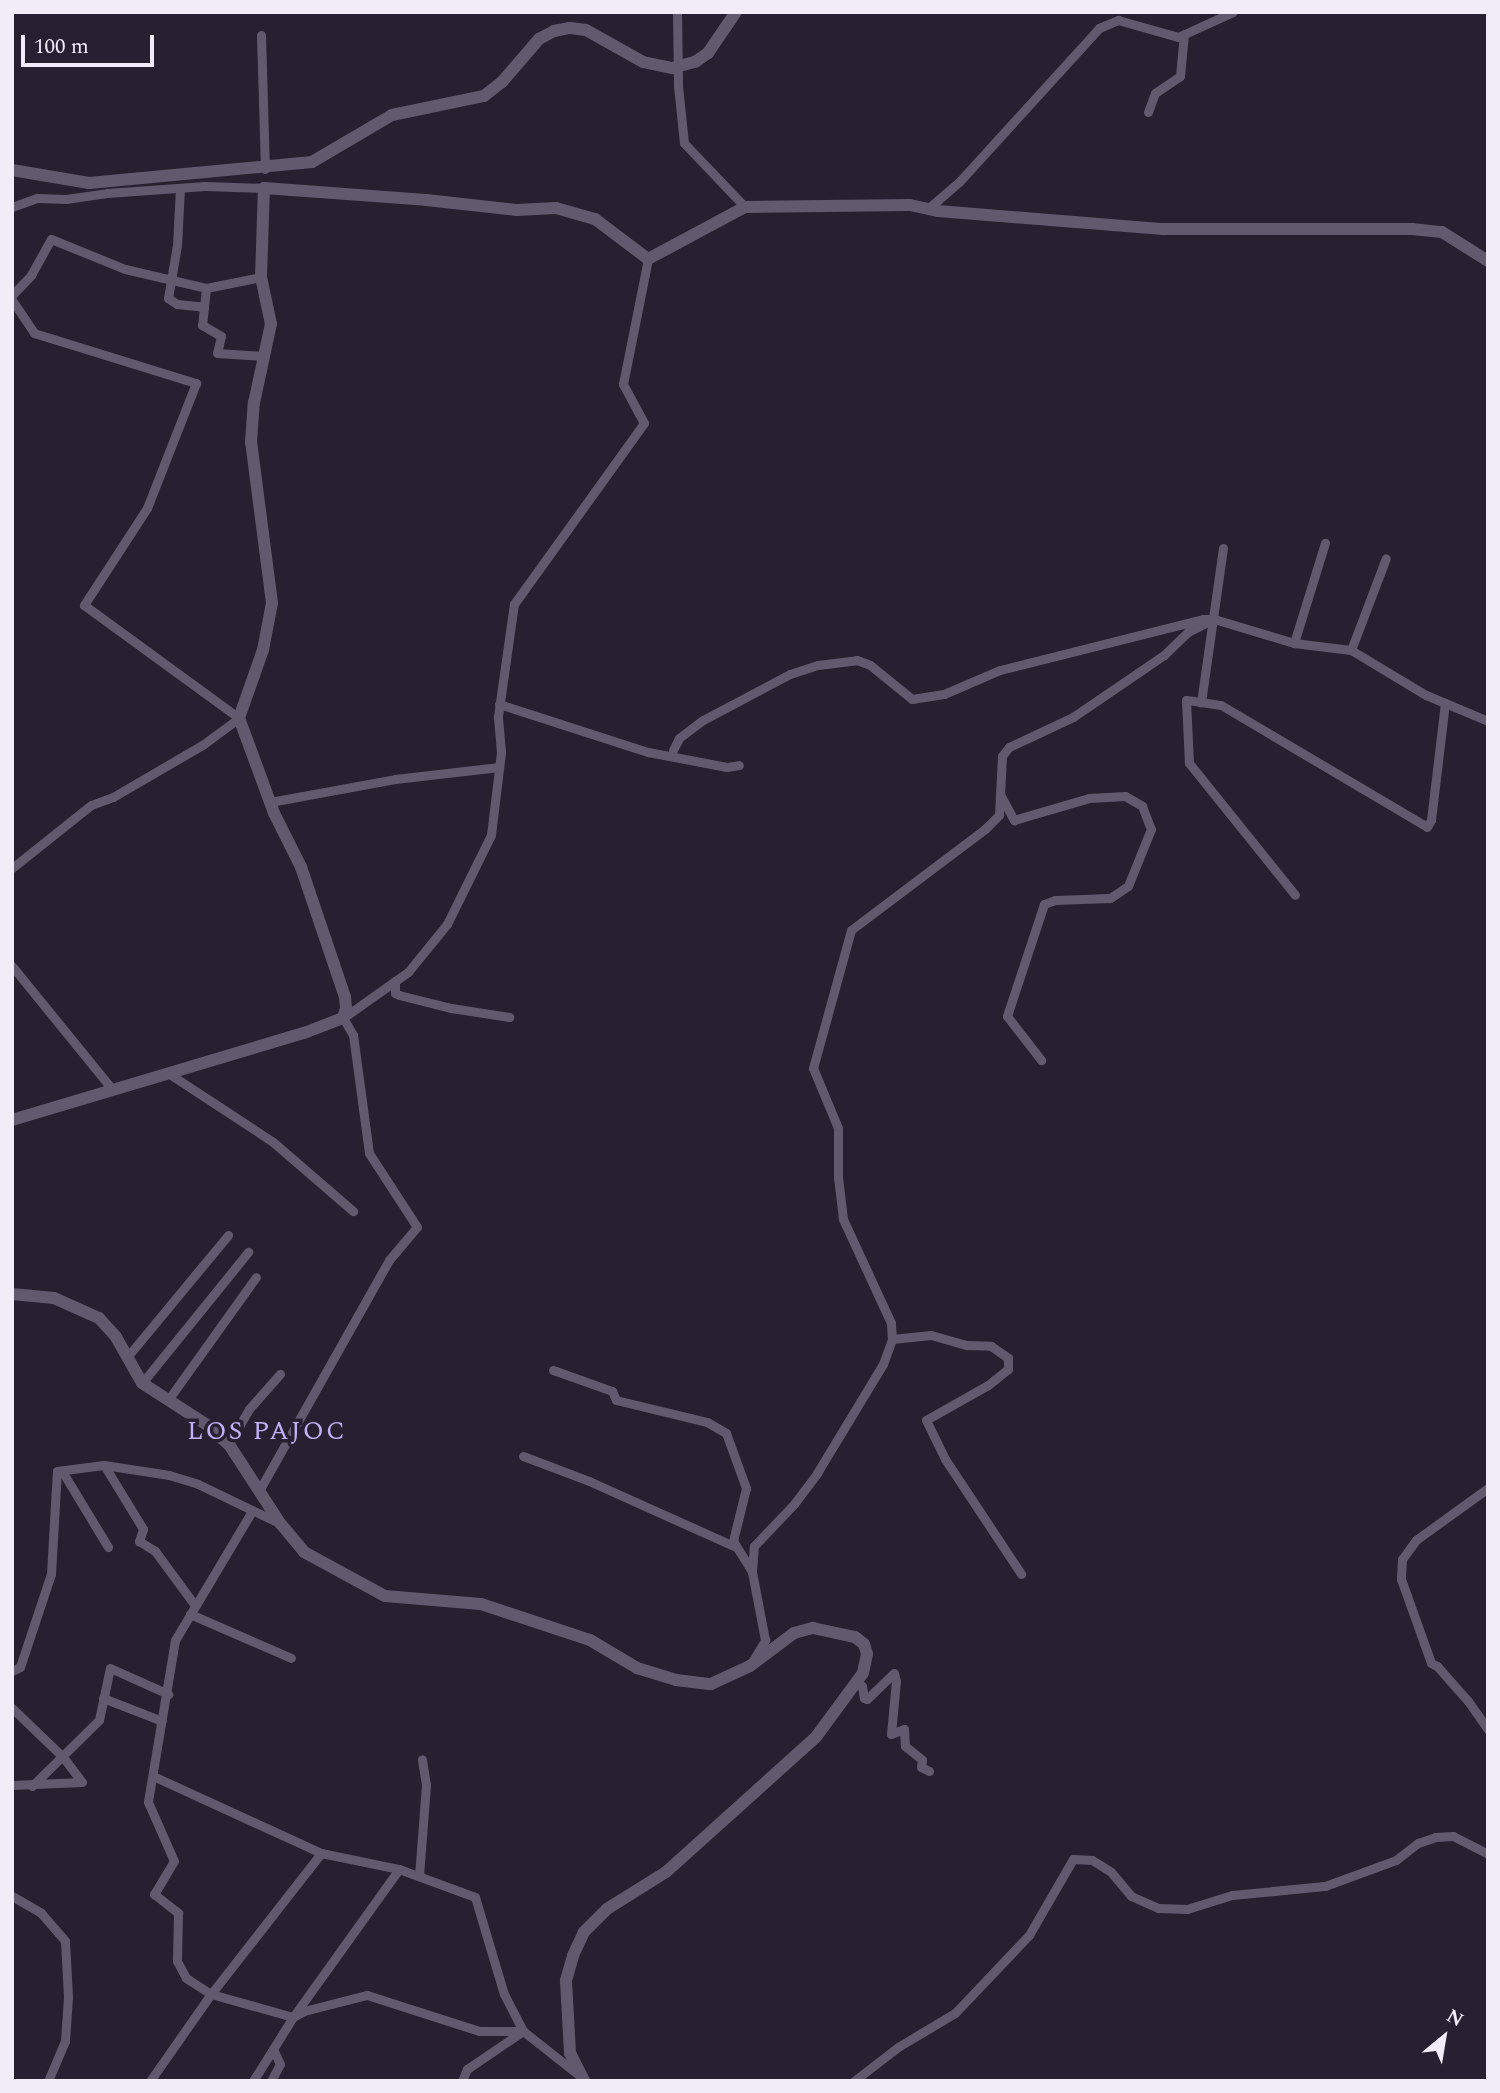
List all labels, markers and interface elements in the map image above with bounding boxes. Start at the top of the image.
scale bar [24,21,158,65]
text: 100 m [34,31,89,63]
district label: LOS PAJOC [188,1416,346,1448]
north arrow [1409,2002,1479,2072]
text: N [1441,2002,1469,2035]

